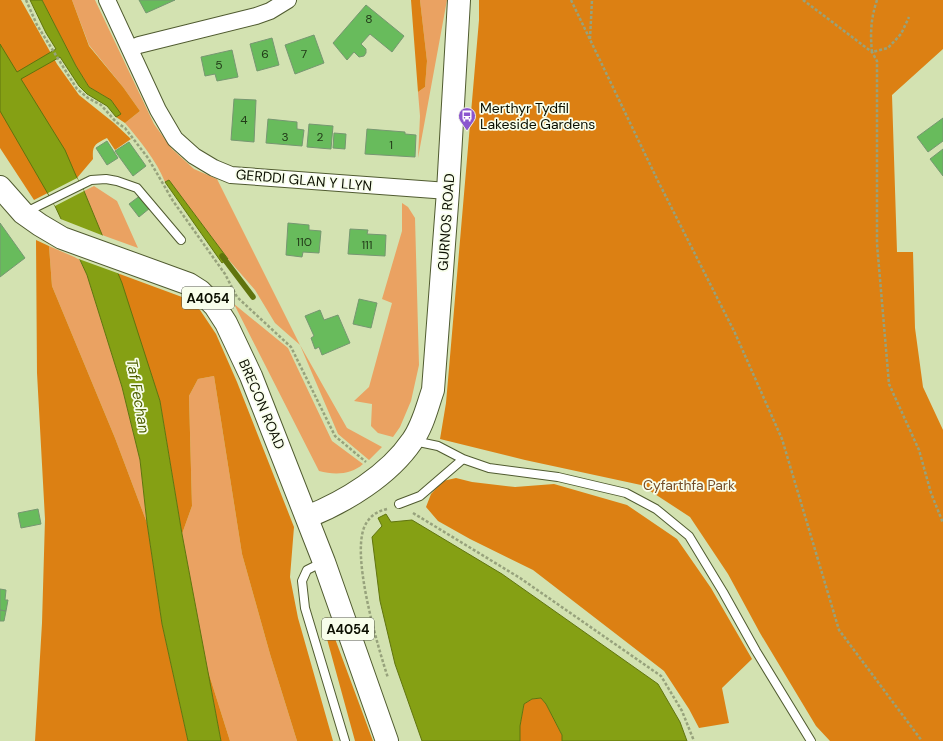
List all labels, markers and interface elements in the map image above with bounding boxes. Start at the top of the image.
house number: 8 [365,11,373,27]
house number: 6 [261,46,269,62]
house number: 7 [301,46,307,62]
house number: 5 [215,57,223,73]
place label: Merthyr Tydfil Lakeside Gardens [480,99,595,133]
bus stop icon: Merthyr Tydfil Lakeside Gardens [457,106,477,131]
house number: 4 [240,112,248,128]
house number: 3 [281,129,289,145]
house number: 2 [317,129,324,145]
house number: 1 [389,137,393,153]
street label: GERDDI GLAN Y LLYN [235,165,373,195]
street label: GURNOS ROAD [434,173,458,271]
house number: 110 [296,234,312,250]
house number: 111 [361,237,373,253]
road number: A4054 [182,287,234,309]
street label: BRECON ROAD [235,356,289,452]
water label: Taf Fechan [122,357,154,435]
park label: Cyfarthfa Park [643,476,735,494]
road number: A4054 [322,618,374,640]

